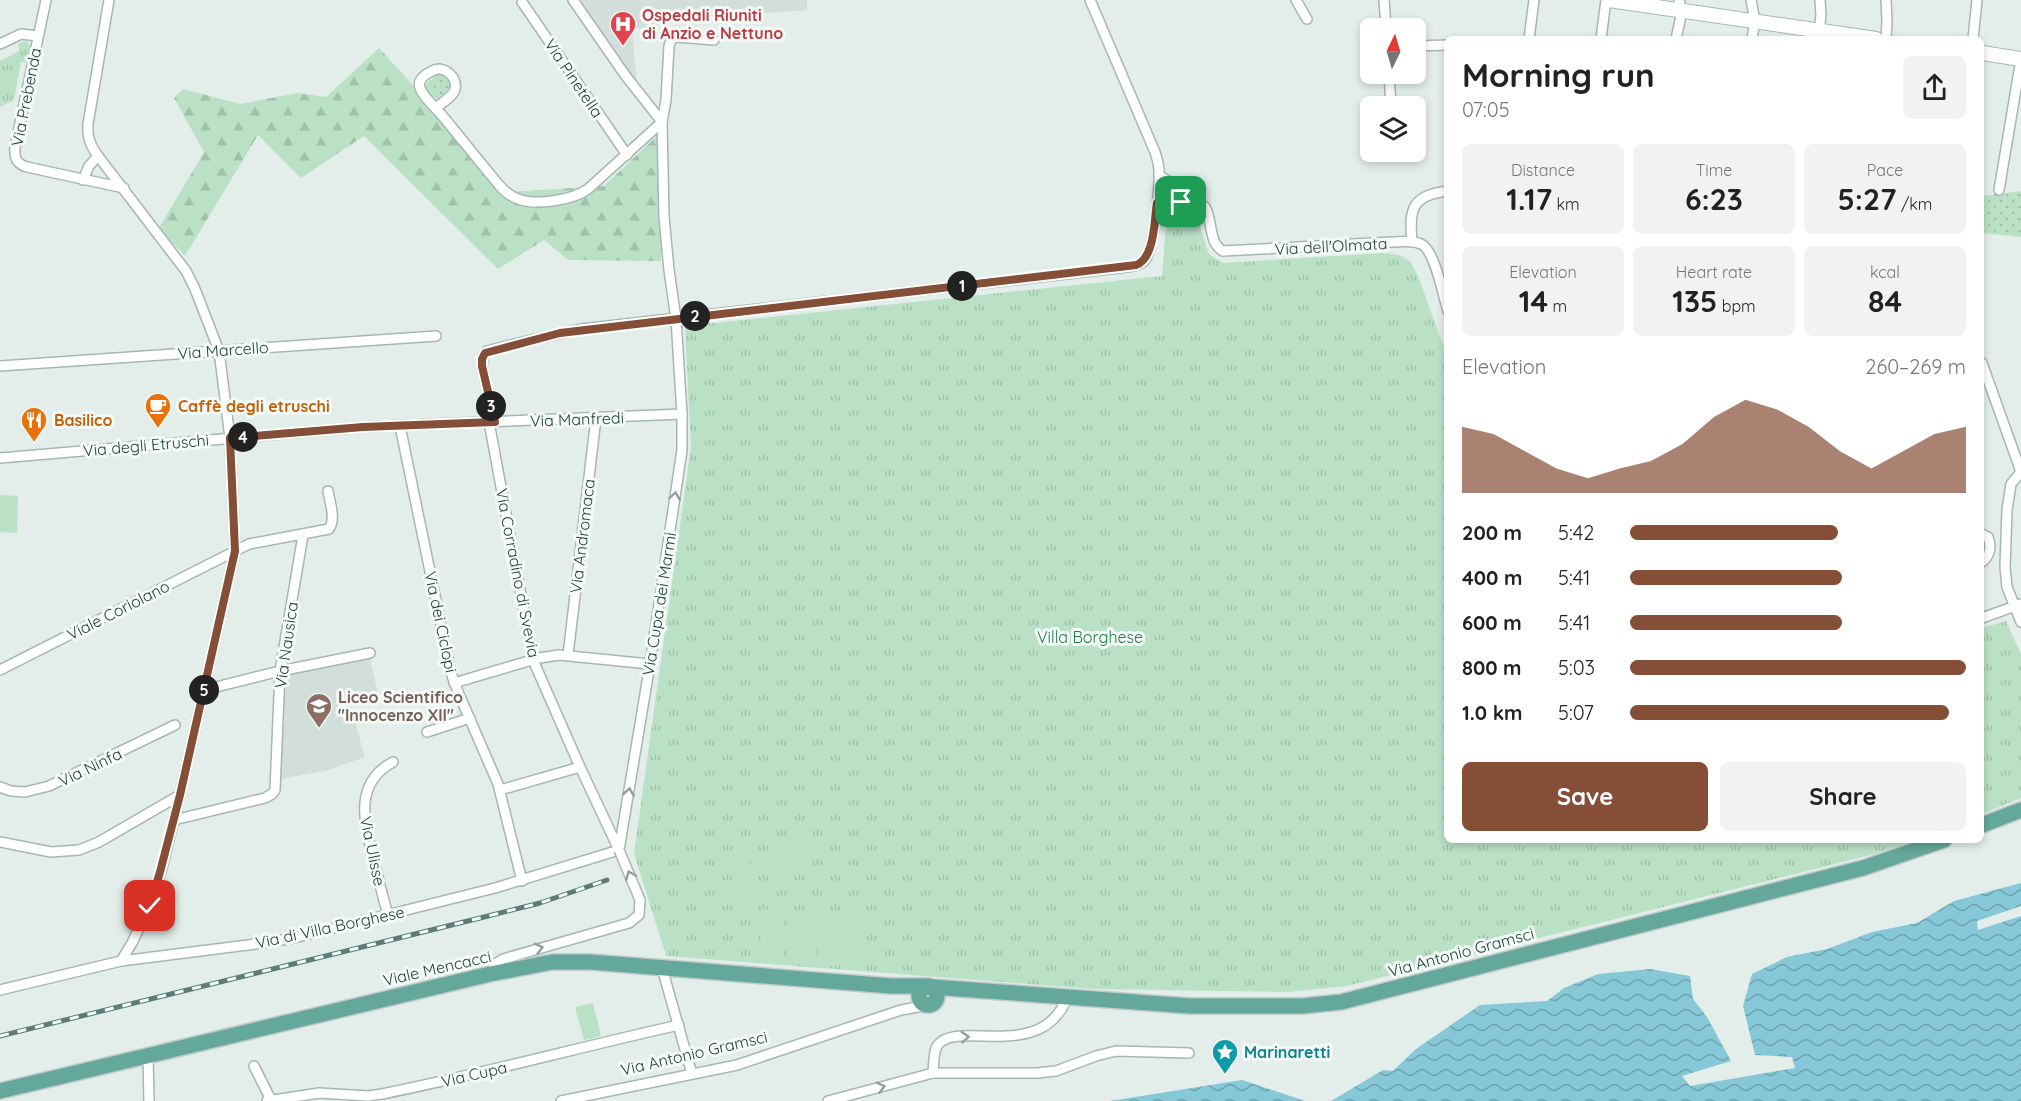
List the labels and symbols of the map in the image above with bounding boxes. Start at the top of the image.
place label: Ospedali Riuniti di Anzio e Nettuno [642,5,783,43]
hospital icon: Ospedali Riuniti di Anzio e Nettuno [608,9,638,47]
north arrow [1360,18,1426,84]
street label: Via Pinetella [540,35,608,121]
street label: Via Prebenda [7,46,45,148]
pin [1155,176,1206,227]
street label: Via dell'Olmata [1274,233,1388,259]
pin: 1 [947,271,977,301]
pin: 2 [680,301,710,331]
street label: Via Marcello [177,337,269,363]
cafe icon: Caffè degli etruschi [143,391,173,429]
pin: 3 [476,391,506,421]
place label: Caffè degli etruschi [178,396,330,416]
restaurant icon: Basilico [19,405,49,443]
street label: Via Manfredi [530,407,624,431]
place label: Basilico [54,410,112,430]
pin: 4 [228,422,258,452]
street label: Via degli Etruschi [82,430,210,460]
street label: Via Andromaca [565,478,599,594]
street label: Via Corradino di Svevia [492,487,544,659]
one-way arrow [669,491,681,500]
street label: Via Cupa dei Marmi [638,531,680,677]
street label: Via dei Ciclopi [420,569,462,675]
street label: Viale Coriolano [63,576,173,644]
street label: Via Nausica [270,600,302,690]
park label: Villa Borghese [1037,627,1143,647]
pin: 5 [189,675,219,705]
place label: Liceo Scientifico "Innocenzo XII" [338,687,463,725]
school or university icon: Liceo Scientifico "Innocenzo XII" [304,691,334,729]
street label: Via Ninfa [55,743,125,791]
one-way arrow [622,788,635,798]
street label: Via Ulisse [356,814,390,888]
one-way arrow [624,870,637,881]
pin [124,880,175,931]
street label: Via di Villa Borghese [254,901,406,953]
street label: Via Antonio Gramsci [1386,923,1536,981]
one-way arrow [534,943,544,956]
street label: Viale Mencacci [381,946,493,990]
street label: Via Antonio Gramsci [619,1026,769,1080]
one-way arrow [961,1030,970,1043]
place icon: Marinaretti [1210,1037,1240,1075]
place label: Marinaretti [1244,1042,1330,1062]
street label: Via Cupa [439,1057,509,1091]
one-way arrow [875,1082,885,1094]

